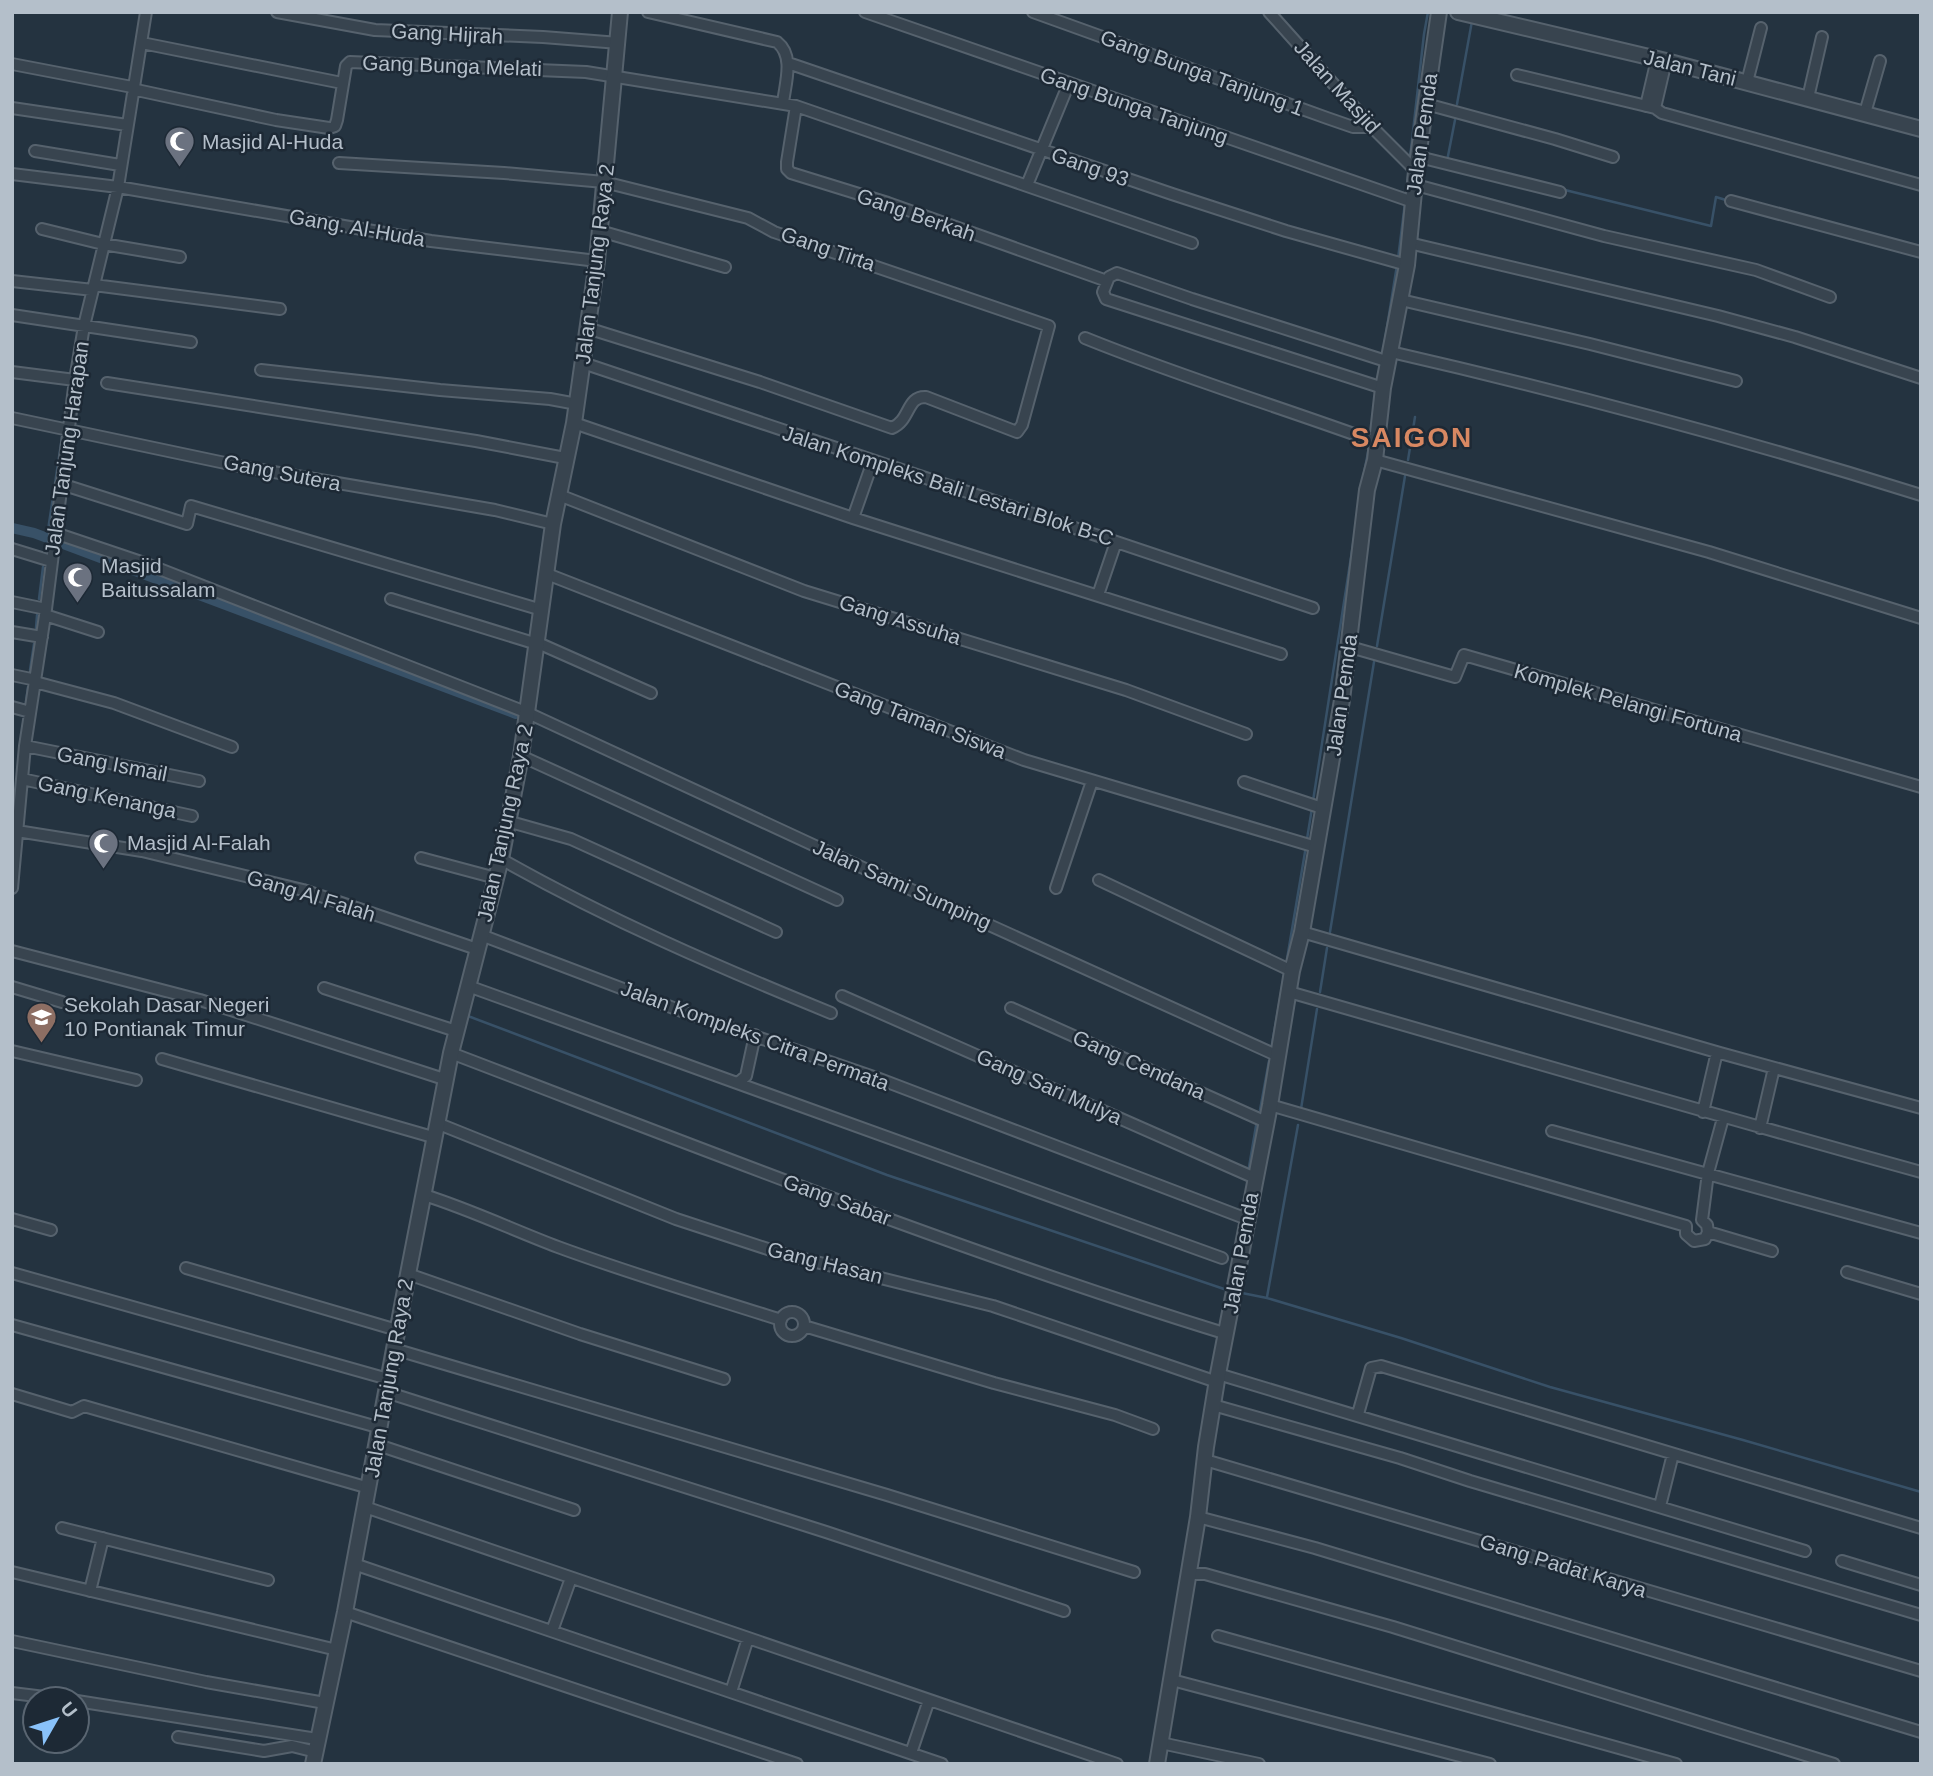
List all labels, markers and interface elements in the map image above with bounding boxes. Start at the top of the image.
street label: Gang Hijrah [390,19,504,48]
street label: Gang Bunga Tanjung 1 [1097,24,1307,122]
street label: Jalan Masjid [1290,36,1385,138]
street label: Jalan Tani [1642,45,1739,90]
street label: Gang Bunga Melati [362,51,542,80]
street label: Gang Bunga Tanjung [1037,62,1231,150]
street label: Jalan Pemda [1402,71,1441,196]
mosque icon: Masjid Al-Huda [162,125,196,169]
place label: Masjid Al-Huda [202,130,344,153]
street label: Gang 93 [1048,143,1132,191]
street label: Jalan Tanjung Raya 2 [571,162,618,365]
street label: Gang Berkah [854,184,978,246]
street label: Gang. Al-Huda [287,204,427,251]
street label: Gang Tirta [778,222,879,275]
street label: Jalan Tanjung Harapan [40,340,93,556]
street label: Jalan Kompleks Bali Lestari Blok B-C [780,421,1117,550]
district label: SAIGON [1351,422,1473,453]
street label: Gang Sutera [221,450,343,495]
place label: Masjid Baitussalam [101,554,215,601]
mosque icon: Masjid Baitussalam [61,561,95,605]
street label: Gang Assuha [836,590,964,649]
street label: Jalan Pemda [1322,632,1361,757]
street label: Komplek Pelangi Fortuna [1512,659,1745,746]
street label: Gang Taman Siswa [831,676,1009,763]
street label: Jalan Tanjung Raya 2 [472,722,537,924]
street label: Gang Ismail [55,742,169,785]
street label: Gang Kenanga [36,771,179,823]
mosque icon: Masjid Al-Falah [87,826,121,870]
place label: Masjid Al-Falah [127,831,271,854]
street label: Jalan Sami Sumping [810,835,995,934]
street label: Gang Al Falah [244,865,378,926]
street label: Jalan Kompleks Citra Permata [618,976,893,1095]
place label: Sekolah Dasar Negeri 10 Pontianak Timur [64,993,269,1040]
school or university icon: Sekolah Dasar Negeri 10 Pontianak Timur [24,1000,58,1044]
street label: Gang Cendana [1069,1025,1209,1104]
street label: Gang Sari Mulya [973,1044,1126,1129]
street label: Gang Sabar [780,1169,894,1230]
street label: Jalan Pemda [1219,1190,1263,1315]
street label: Gang Hasan [765,1237,885,1288]
street label: Jalan Tanjung Raya 2 [360,1277,417,1479]
street label: Gang Padat Karya [1477,1529,1649,1602]
north arrow [21,1685,91,1755]
text: U [56,1698,81,1722]

